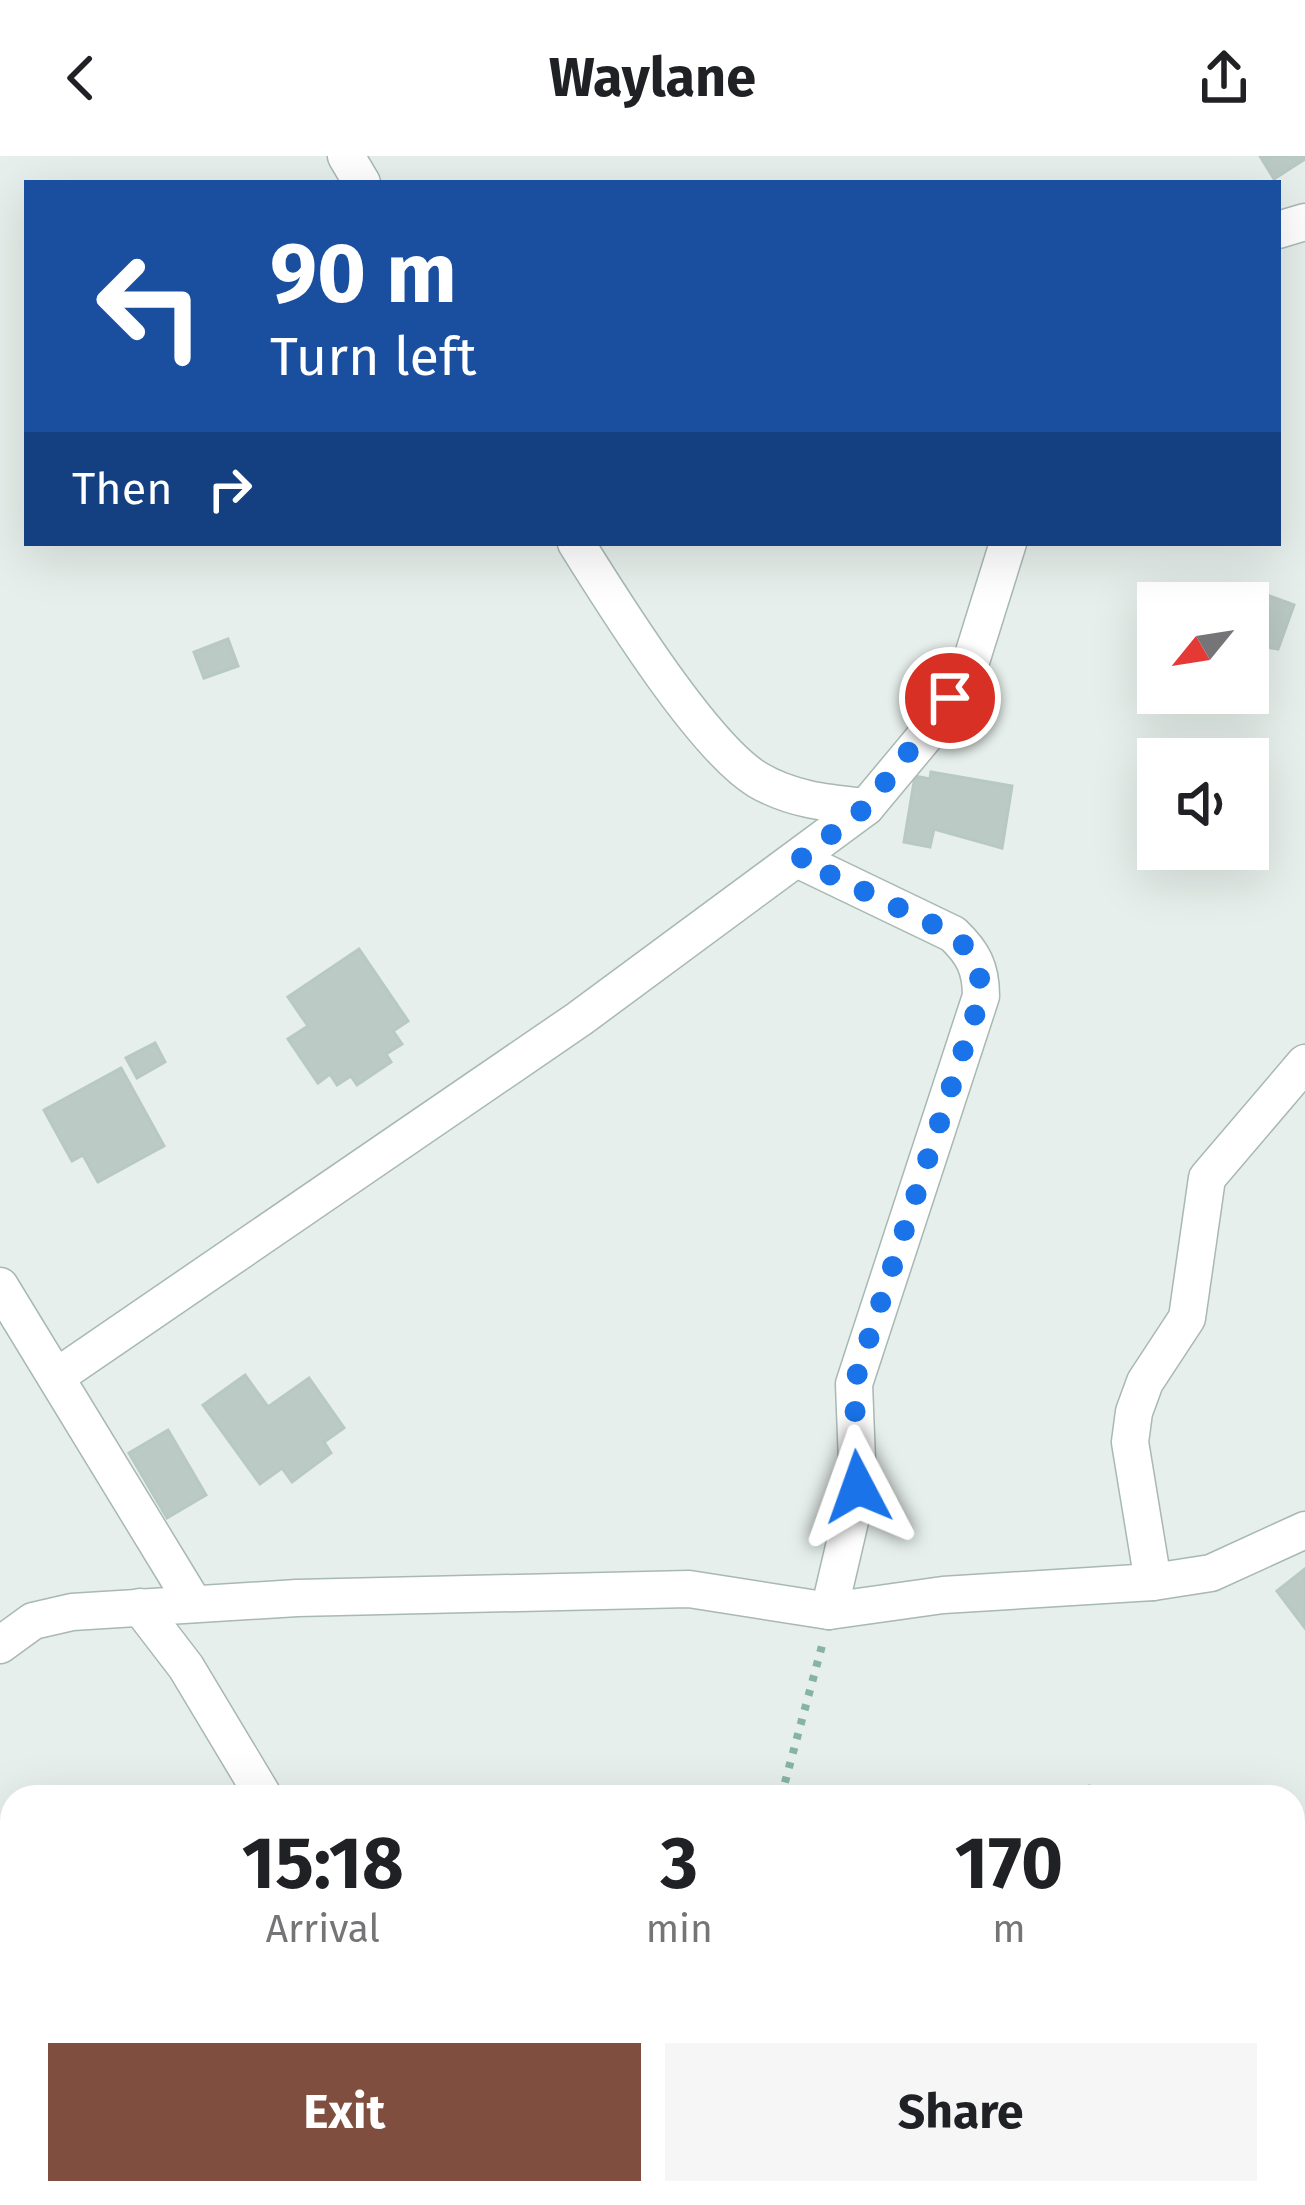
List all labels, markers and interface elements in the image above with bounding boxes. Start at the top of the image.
icon: back [48,45,114,111]
icon: share [1191,45,1257,111]
text: Waylane [549,46,756,110]
text: 90 m [270,223,457,324]
icon: left [72,228,228,384]
text: Turn left [270,325,477,389]
icon: right [197,456,263,522]
text: Then [72,462,173,516]
north arrow [1137,582,1269,714]
map controls [1137,582,1269,870]
pin [899,647,1001,749]
icon: arrive [917,665,983,731]
button: sound [1137,738,1269,870]
position arrow [795,1424,921,1550]
text: 15:18 [242,1821,404,1907]
text: 3 [661,1821,698,1907]
text: 170 [955,1821,1063,1907]
text: Arrival [266,1906,380,1952]
text: min [646,1906,713,1952]
text: m [992,1906,1026,1952]
button: Exit [48,2043,641,2181]
button: Share [665,2043,1257,2181]

